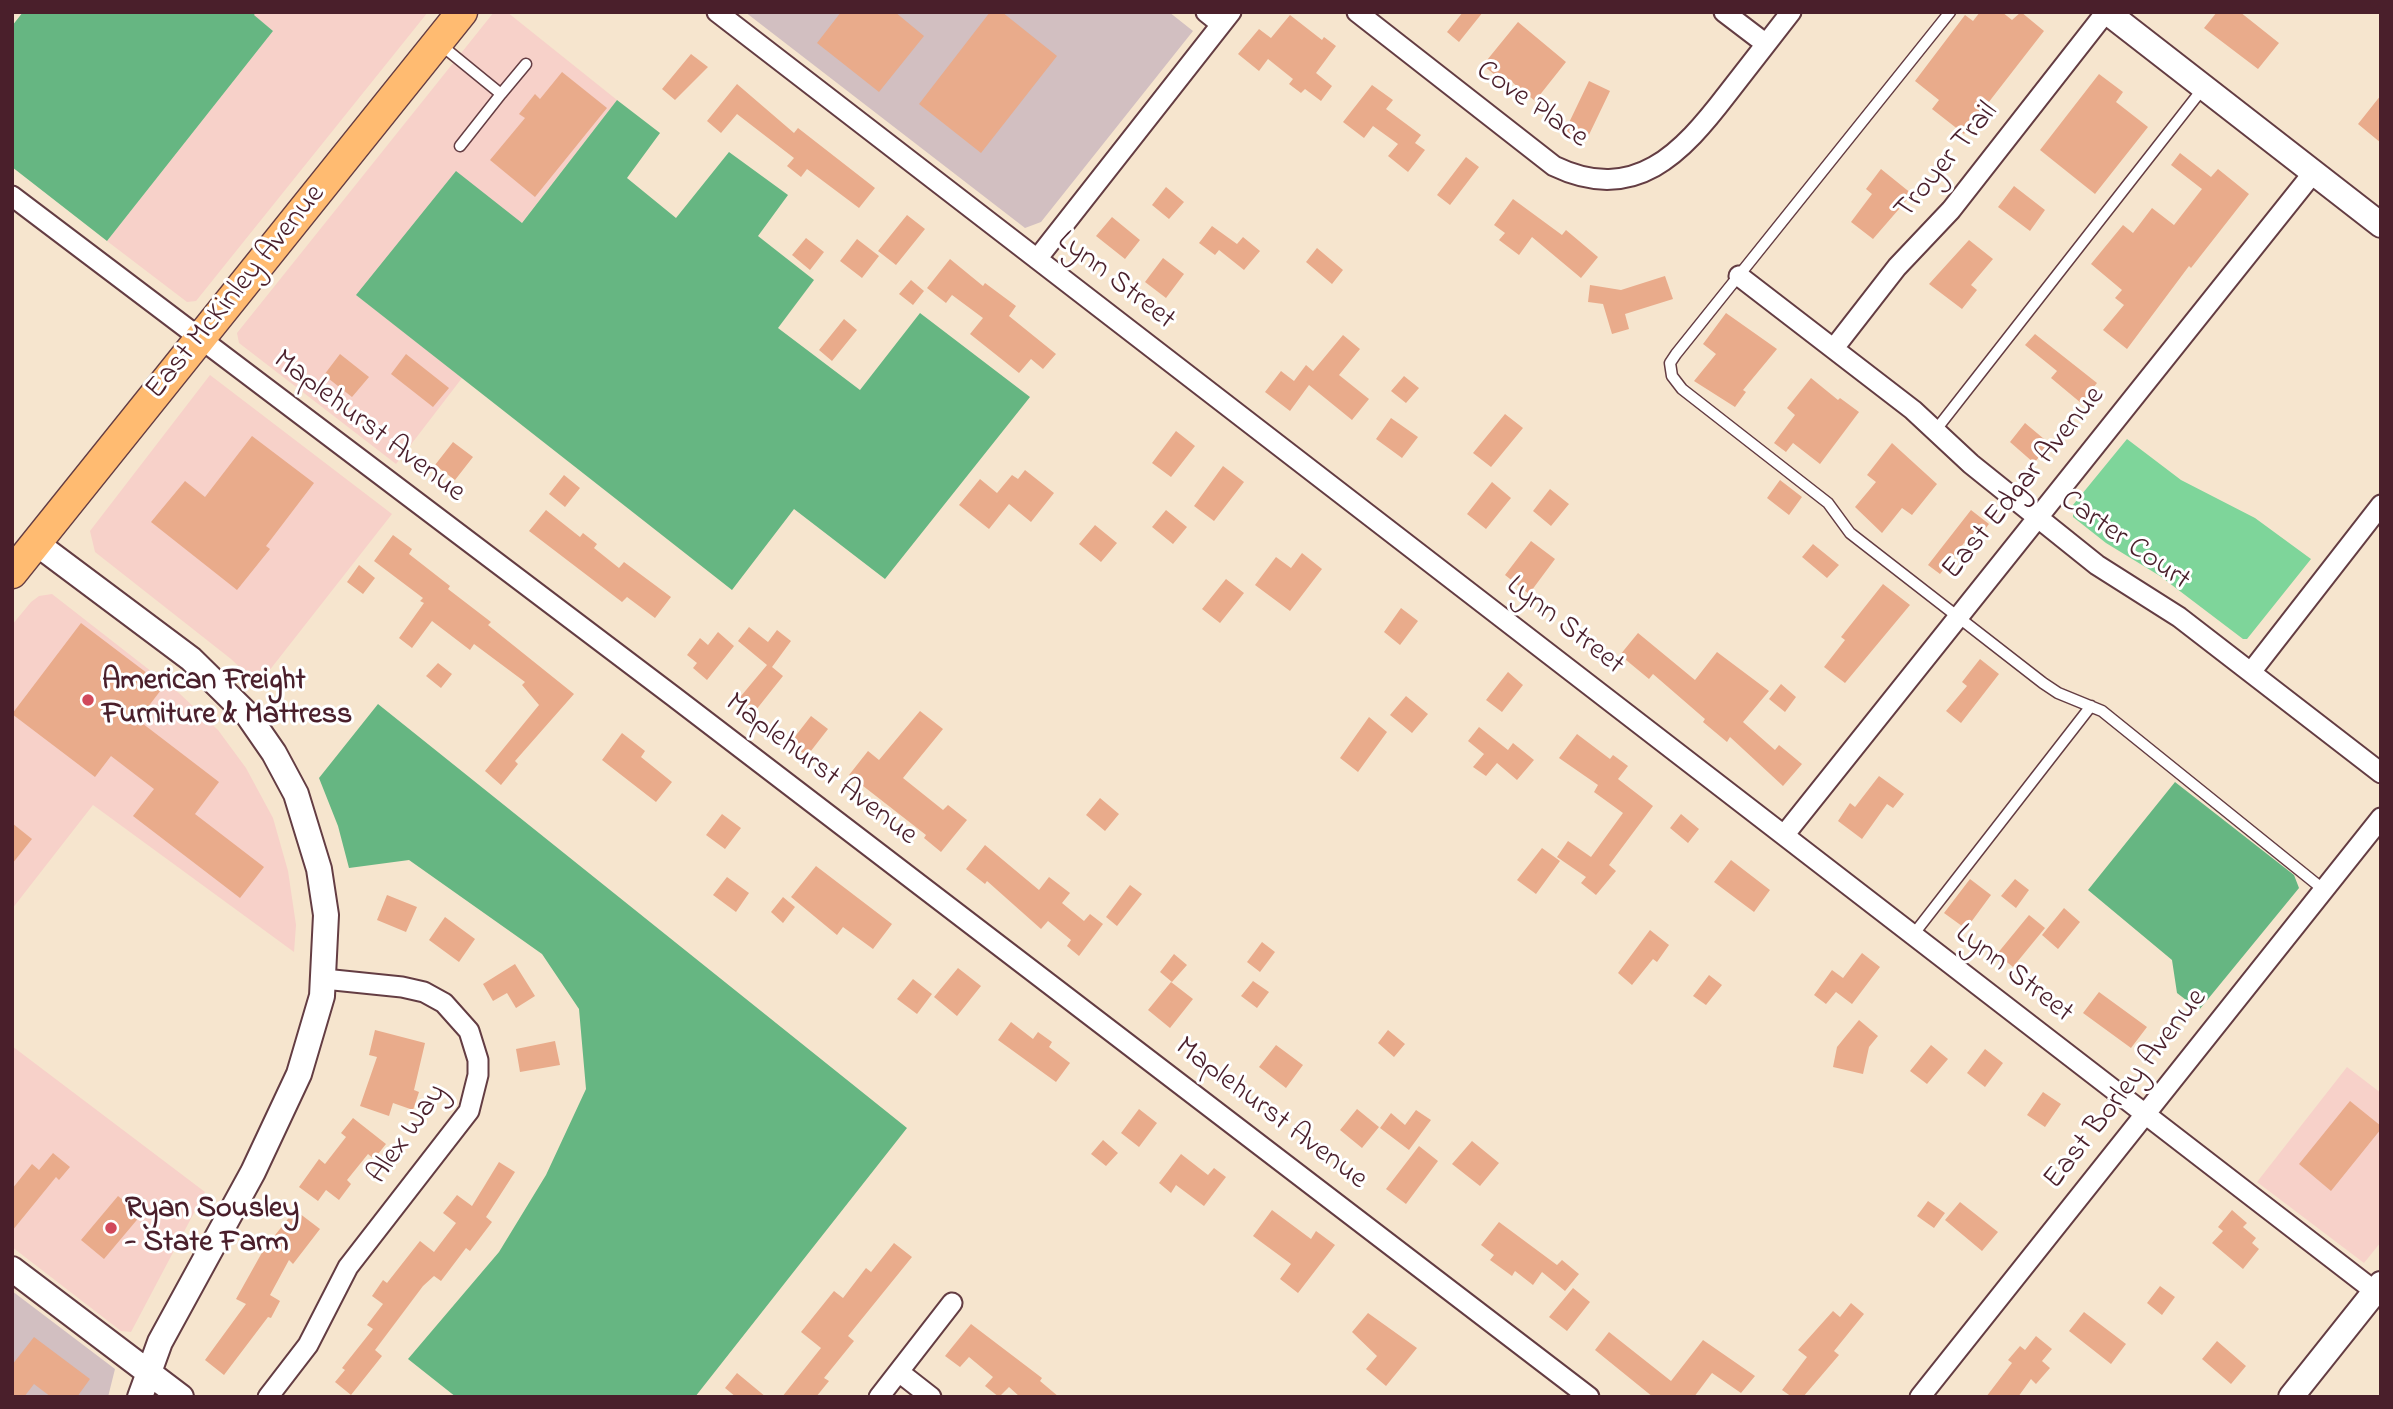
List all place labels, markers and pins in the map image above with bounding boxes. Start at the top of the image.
place label: American Freight Furniture & Mattress [102,665,352,736]
marker: American Freight Furniture & Mattress [80,692,96,708]
place label: Ryan Sousley - State Farm [125,1193,299,1264]
marker: Ryan Sousley - State Farm [103,1220,119,1236]

